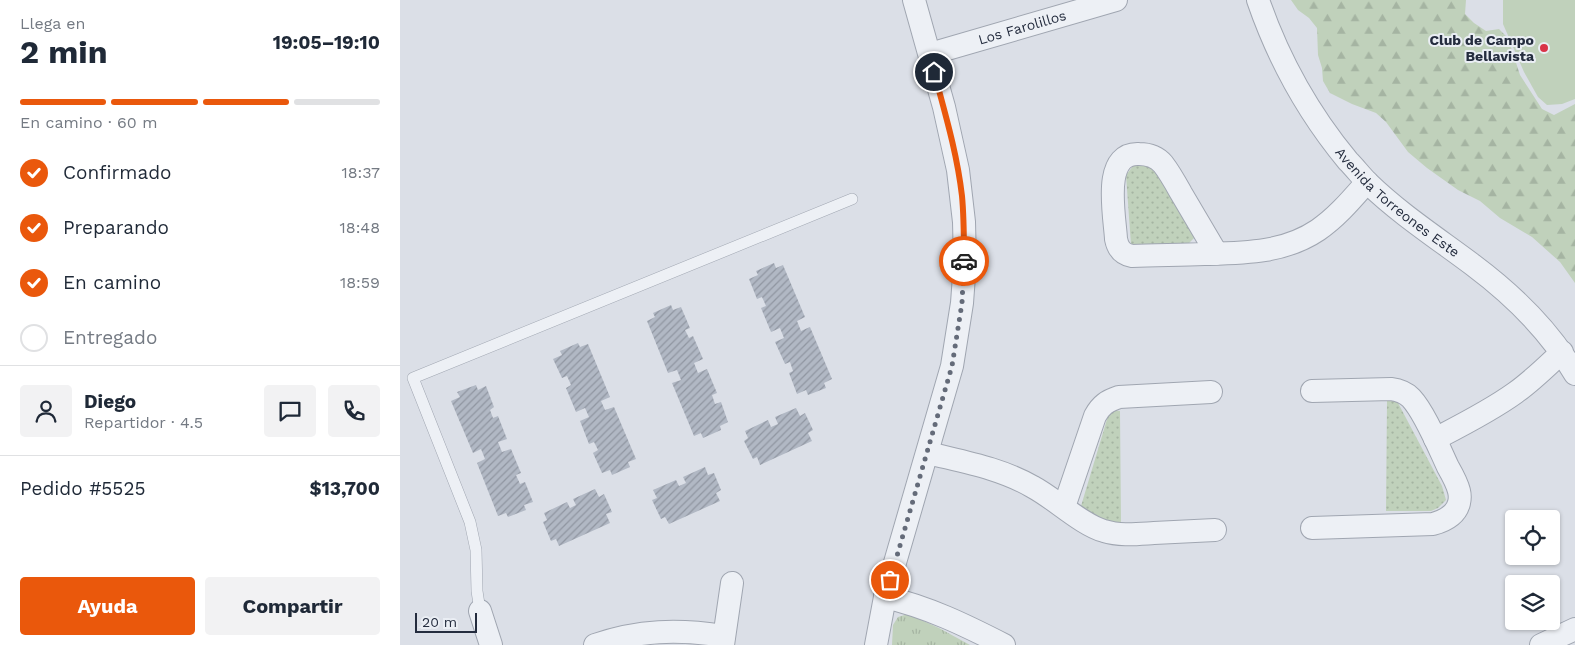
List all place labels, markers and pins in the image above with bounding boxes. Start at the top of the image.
place label: Club de Campo Bellavista [1430,32,1535,64]
marker: Club de Campo Bellavista [1538,42,1550,54]
pin [913,51,955,93]
pin [869,559,911,601]

